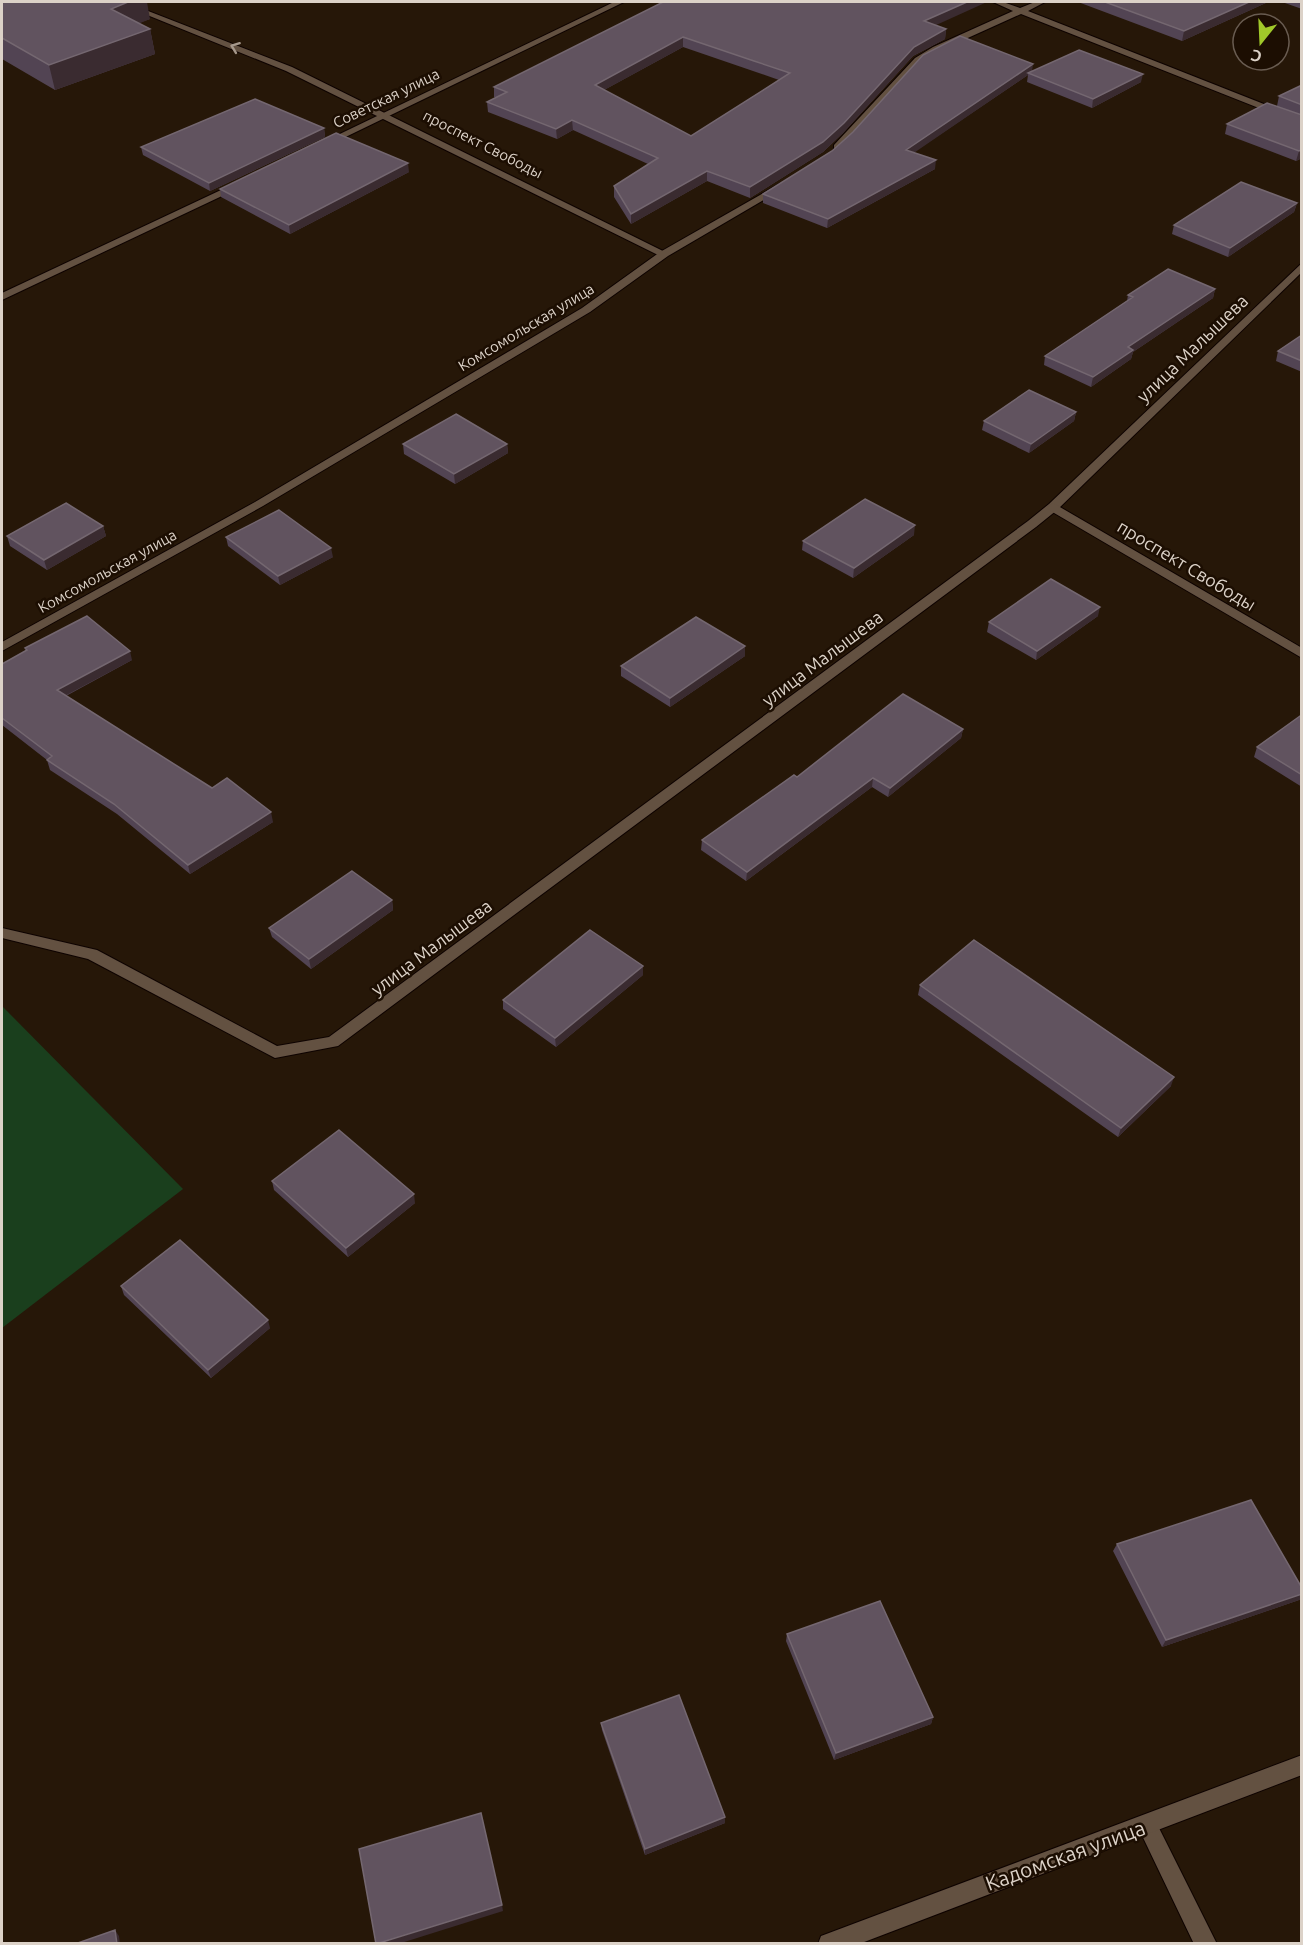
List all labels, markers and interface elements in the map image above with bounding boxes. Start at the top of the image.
north arrow [1231,12,1291,72]
one-way arrow [230,42,241,54]
text: С [1249,46,1264,66]
street label: Советская улица [330,65,442,131]
street label: проспект Свободы [420,107,546,181]
street label: Комсомольская улица [455,280,597,374]
street label: улица Малышева [1133,290,1251,406]
street label: проспект Свободы [1114,516,1260,614]
street label: Комсомольская улица [35,526,179,616]
street label: улица Малышева [758,606,886,710]
street label: улица Малышева [367,895,495,999]
street label: Кадомская улица [982,1815,1148,1895]

